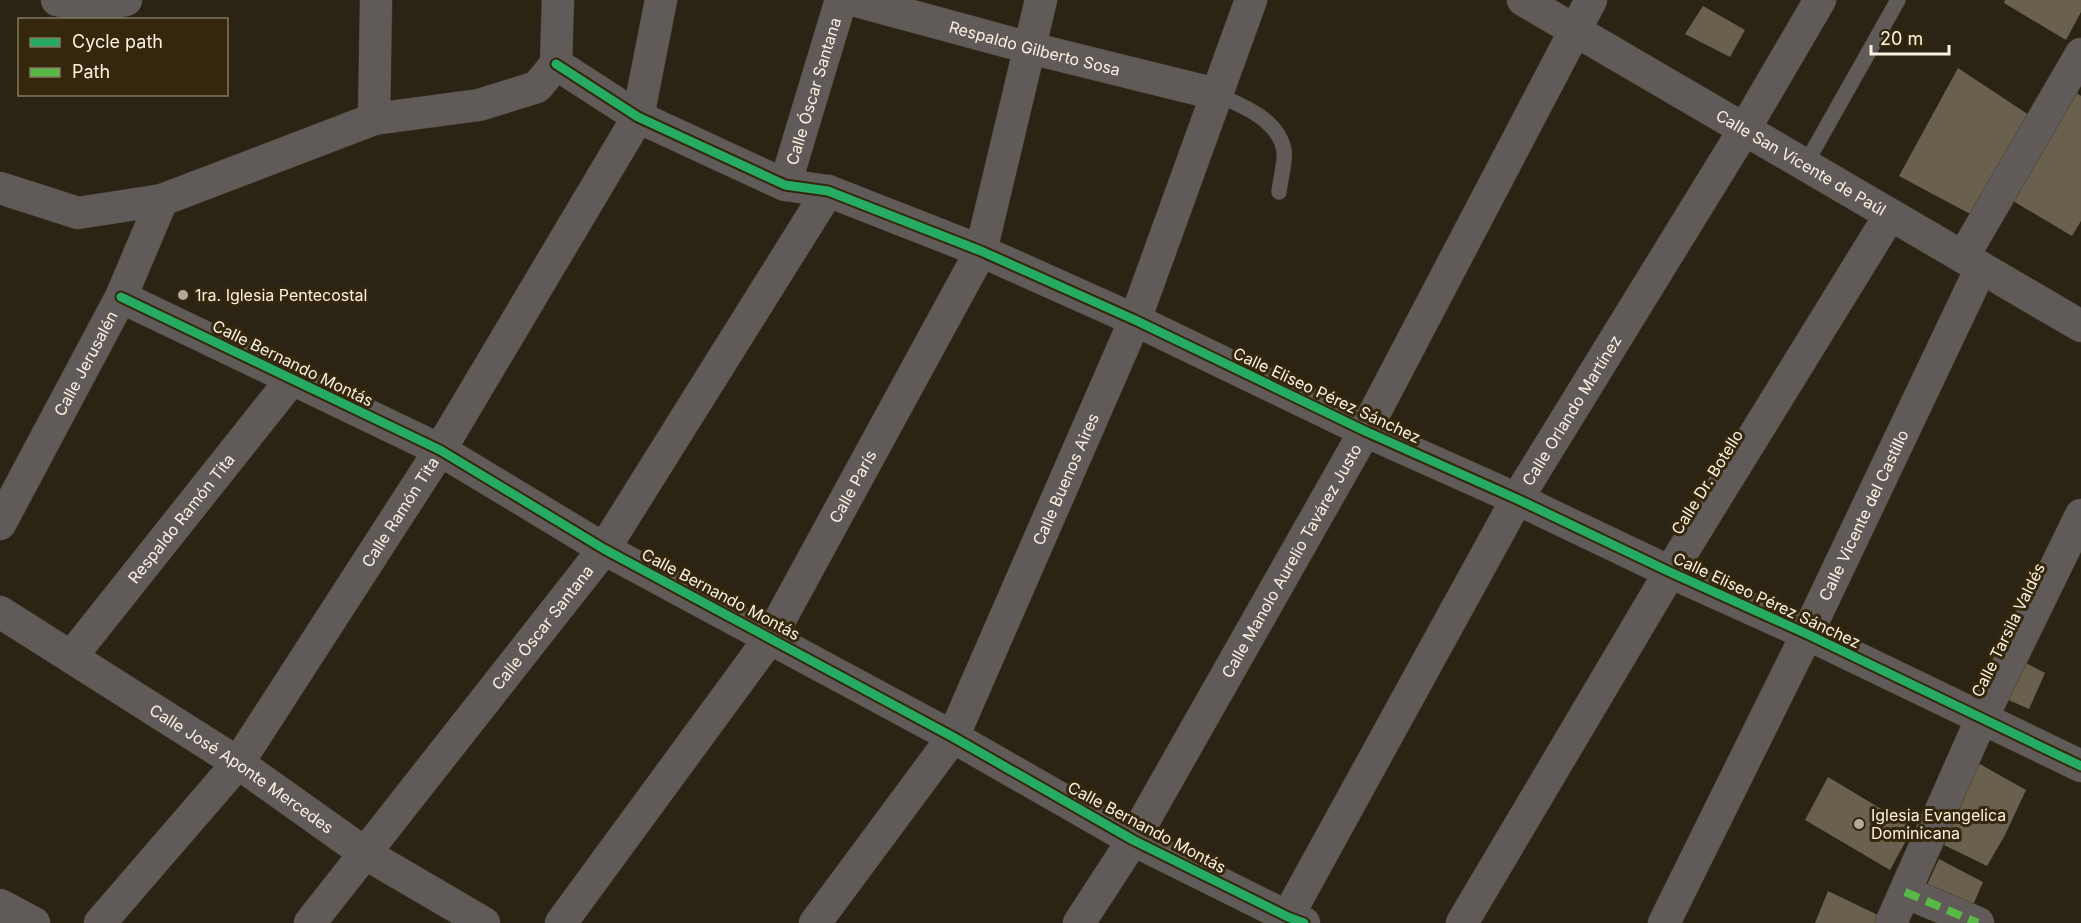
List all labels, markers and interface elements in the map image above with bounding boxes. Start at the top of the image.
street label: Calle Óscar Santana [782,15,845,167]
street label: Respaldo Gilberto Sosa [947,17,1122,80]
legend [18,18,228,96]
scale bar [1871,18,1949,56]
text: 20 m [1880,28,1923,49]
text: Cycle path [72,31,163,52]
text: Path [72,61,110,82]
street label: Calle San Vicente de Paúl [1712,105,1890,220]
place label: 1ra. Iglesia Pentecostal [195,285,367,305]
marker: 1ra. Iglesia Pentecostal [176,288,190,302]
street label: Calle Jerusalén [49,307,122,419]
street label: Calle Bernando Montás [209,315,377,411]
street label: Calle Orlando Martínez [1518,331,1625,489]
street label: Calle Eliseo Pérez Sánchez [1230,343,1424,447]
street label: Calle Buenos Aires [1028,410,1103,548]
street label: Calle Dr. Botello [1667,426,1747,538]
street label: Calle Vicente del Castillo [1814,426,1913,604]
street label: Calle Manolo Aurelio Tavárez Justo [1217,440,1366,681]
street label: Calle París [825,447,881,526]
street label: Respaldo Ramón Tita [124,450,239,587]
street label: Calle Ramón Tita [357,453,443,571]
street label: Calle Bernando Montás [638,544,804,644]
street label: Calle Eliseo Pérez Sánchez [1670,548,1864,652]
street label: Calle Tarsila Valdés [1967,560,2049,700]
street label: Calle Óscar Santana [487,561,598,694]
street label: Calle José Aponte Mercedes [146,700,337,838]
street label: Calle Bernando Montás [1064,777,1230,877]
place label: Iglesia Evangelica Dominicana [1871,805,2006,843]
marker: Iglesia Evangelica Dominicana [1852,817,1866,831]

